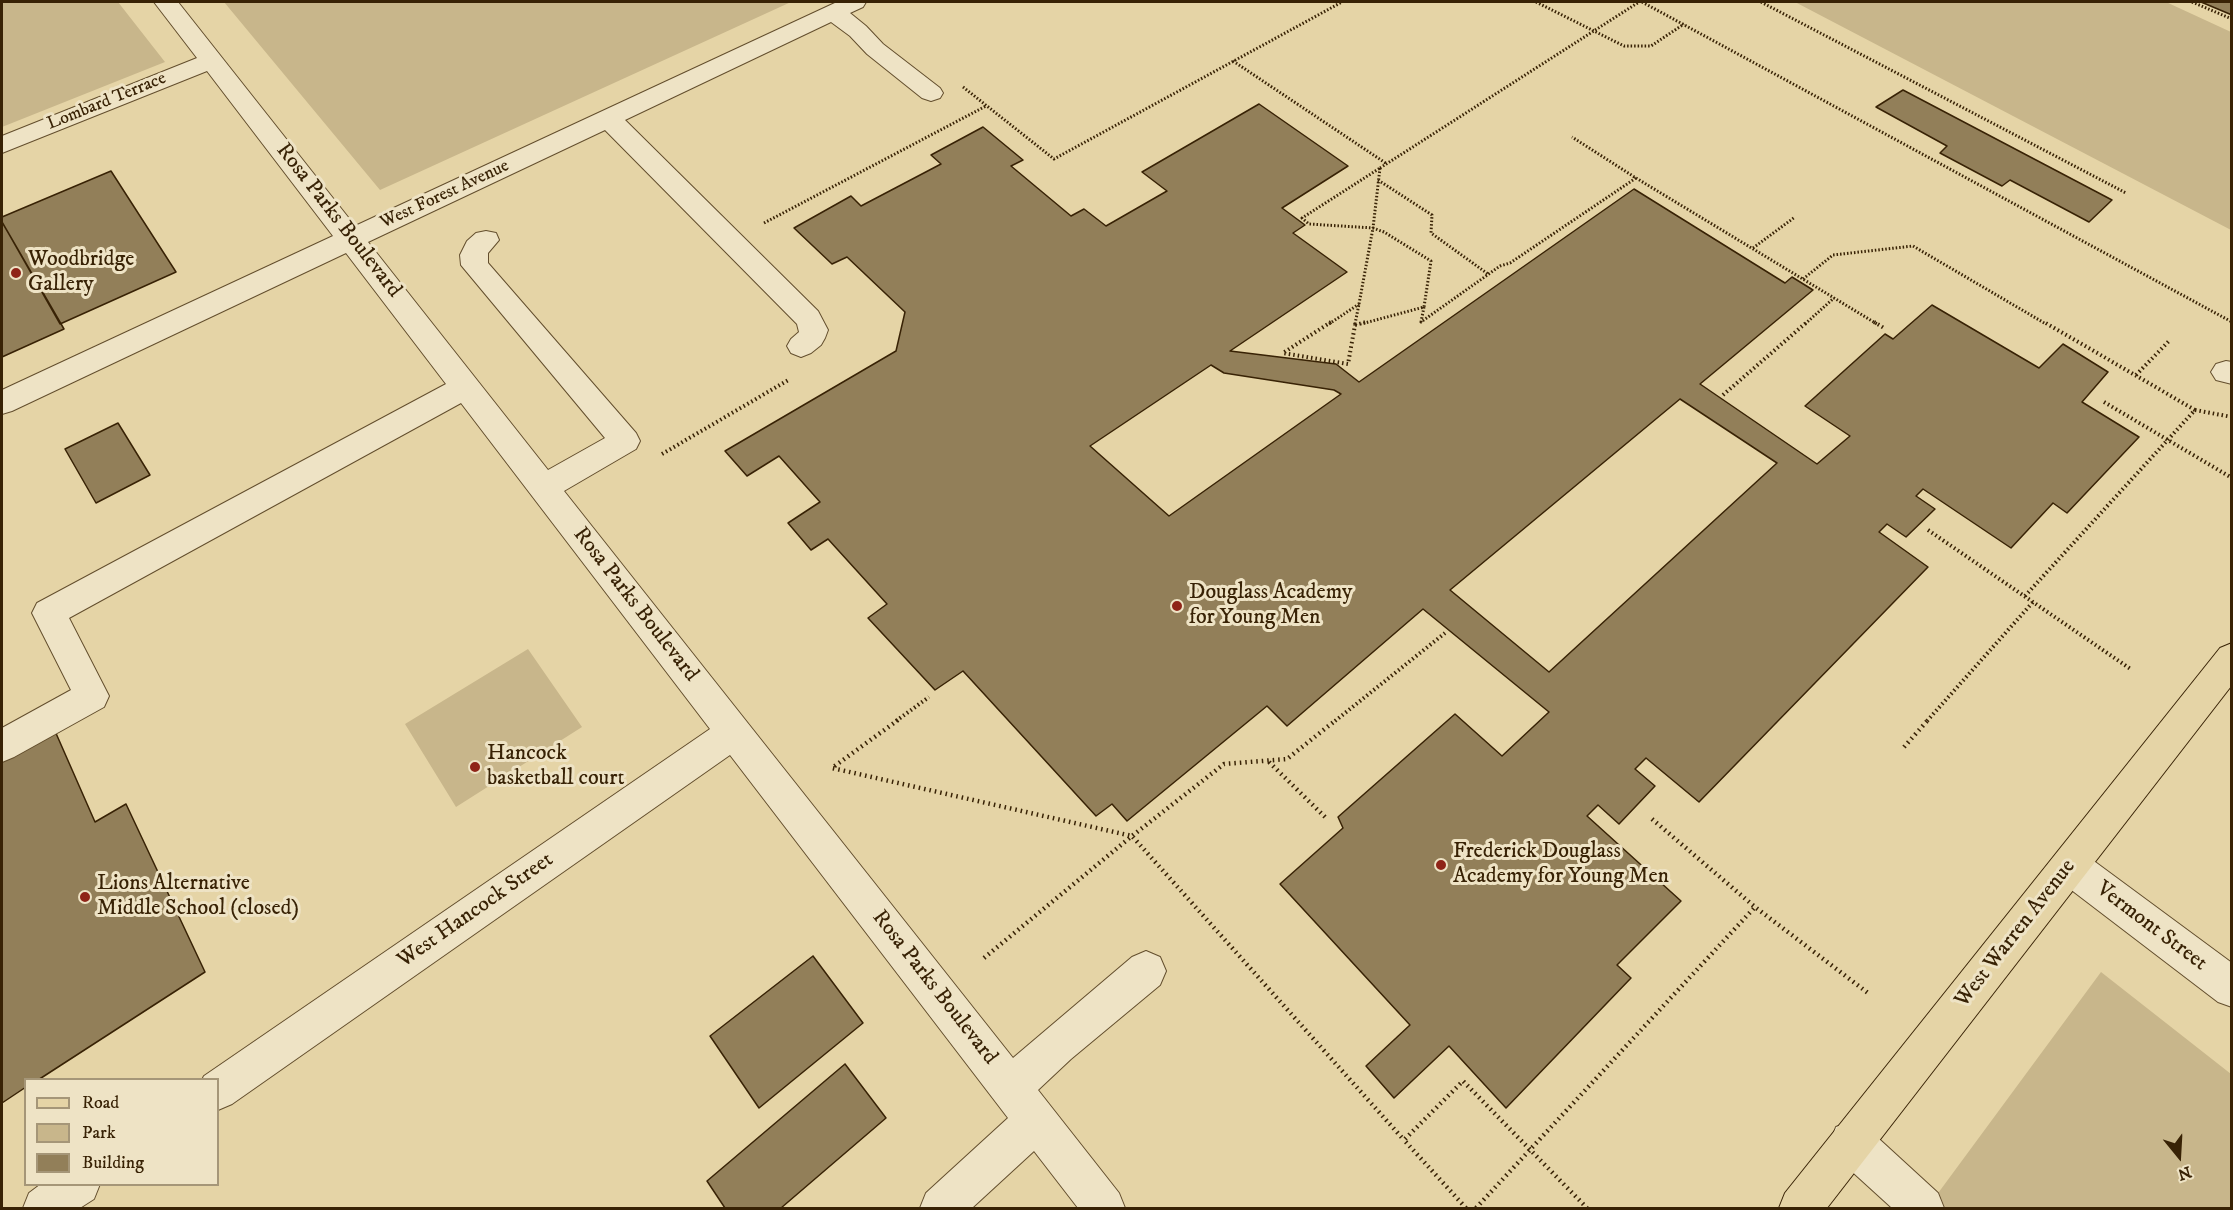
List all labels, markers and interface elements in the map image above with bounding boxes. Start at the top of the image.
street label: Lombard Terrace [44,68,170,136]
street label: Rosa Parks Boulevard [269,138,407,304]
street label: West Forest Avenue [377,156,513,234]
place label: Woodbridge Gallery [28,247,134,298]
marker: Woodbridge Gallery [9,266,23,280]
street label: Rosa Parks Boulevard [566,522,704,688]
place label: Douglass Academy for Young Men [1189,580,1353,632]
marker: Douglass Academy for Young Men [1170,599,1184,613]
place label: Hancock basketball court [487,741,624,792]
marker: Hancock basketball court [468,760,482,774]
place label: Frederick Douglass Academy for Young Men [1453,839,1669,890]
street label: West Hancock Street [393,847,559,975]
street label: West Warren Avenue [1950,855,2082,1013]
marker: Frederick Douglass Academy for Young Men [1434,858,1448,872]
place label: Lions Alternative Middle School (closed) [97,871,299,922]
street label: Vermont Street [2090,877,2212,977]
marker: Lions Alternative Middle School (closed) [78,890,92,904]
street label: Rosa Parks Boulevard [865,905,1003,1071]
legend [24,1078,219,1186]
text: Road [82,1092,119,1114]
text: Park [82,1122,116,1144]
north arrow [2149,1126,2209,1186]
text: Building [82,1152,144,1174]
text: N [2175,1162,2194,1185]

